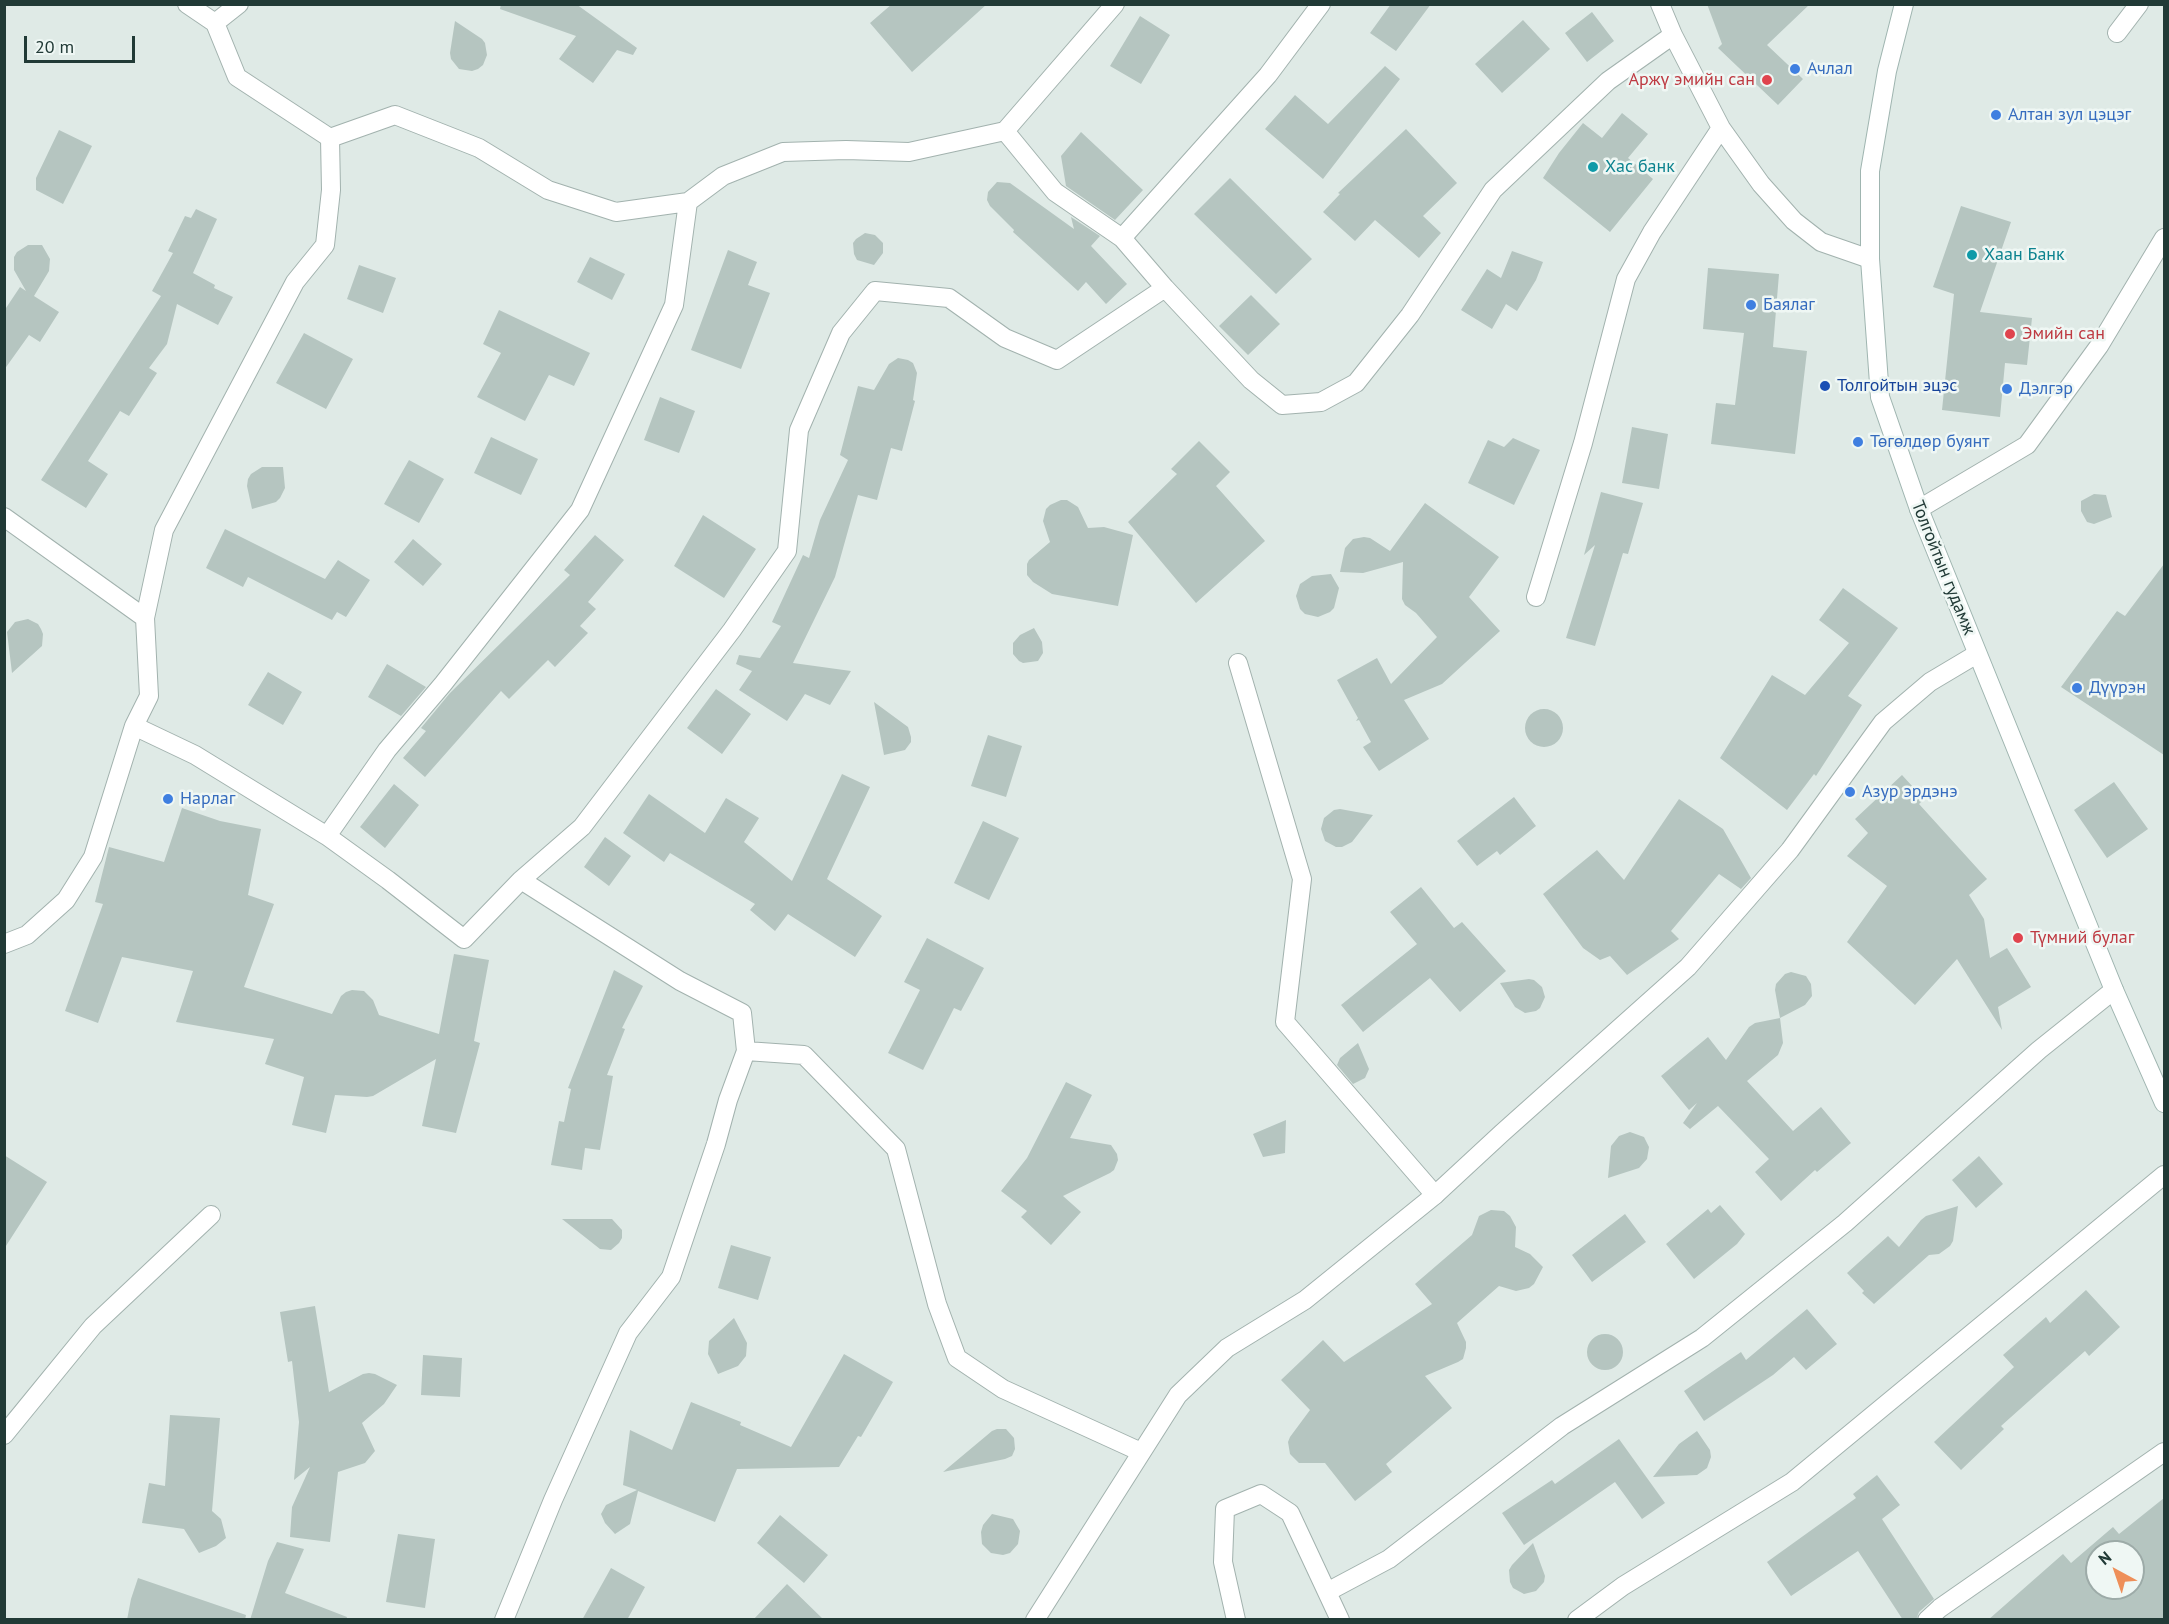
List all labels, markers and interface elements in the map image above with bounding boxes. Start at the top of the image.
scale bar [27,24,138,62]
text: 20 m [35,35,74,58]
place label: Ачлал [1807,58,1853,80]
marker: Ачлал [1788,62,1802,76]
place label: Аржү эмийн сан [1629,69,1755,91]
marker: Аржү эмийн сан [1760,73,1774,87]
place label: Алтан зул цэцэг [2008,104,2131,126]
marker: Алтан зул цэцэг [1989,108,2003,122]
place label: Хас банк [1605,156,1675,178]
marker: Хас банк [1586,160,1600,174]
place label: Хаан Банк [1984,244,2065,266]
marker: Хаан Банк [1965,248,1979,262]
place label: Баялаг [1763,294,1815,316]
marker: Баялаг [1744,298,1758,312]
place label: Эмийн сан [2022,323,2105,345]
marker: Эмийн сан [2003,327,2017,341]
place label: Толгойтын эцэс [1837,375,1957,397]
place label: Дэлгэр [2019,378,2073,400]
marker: Толгойтын эцэс [1818,379,1832,393]
marker: Дэлгэр [2000,382,2014,396]
place label: Төгөлдөр буянт [1870,431,1989,453]
marker: Төгөлдөр буянт [1851,435,1865,449]
street label: Толгойтын гудамж [1906,498,1980,638]
place label: Дүүрэн [2089,677,2146,699]
marker: Дүүрэн [2070,681,2084,695]
place label: Азур эрдэнэ [1862,781,1958,803]
marker: Азур эрдэнэ [1843,785,1857,799]
place label: Нарлаг [180,788,235,810]
marker: Нарлаг [161,792,175,806]
place label: Түмний булаг [2030,927,2134,949]
marker: Түмний булаг [2011,931,2025,945]
north arrow [2085,1540,2145,1600]
text: N [2094,1547,2115,1569]

